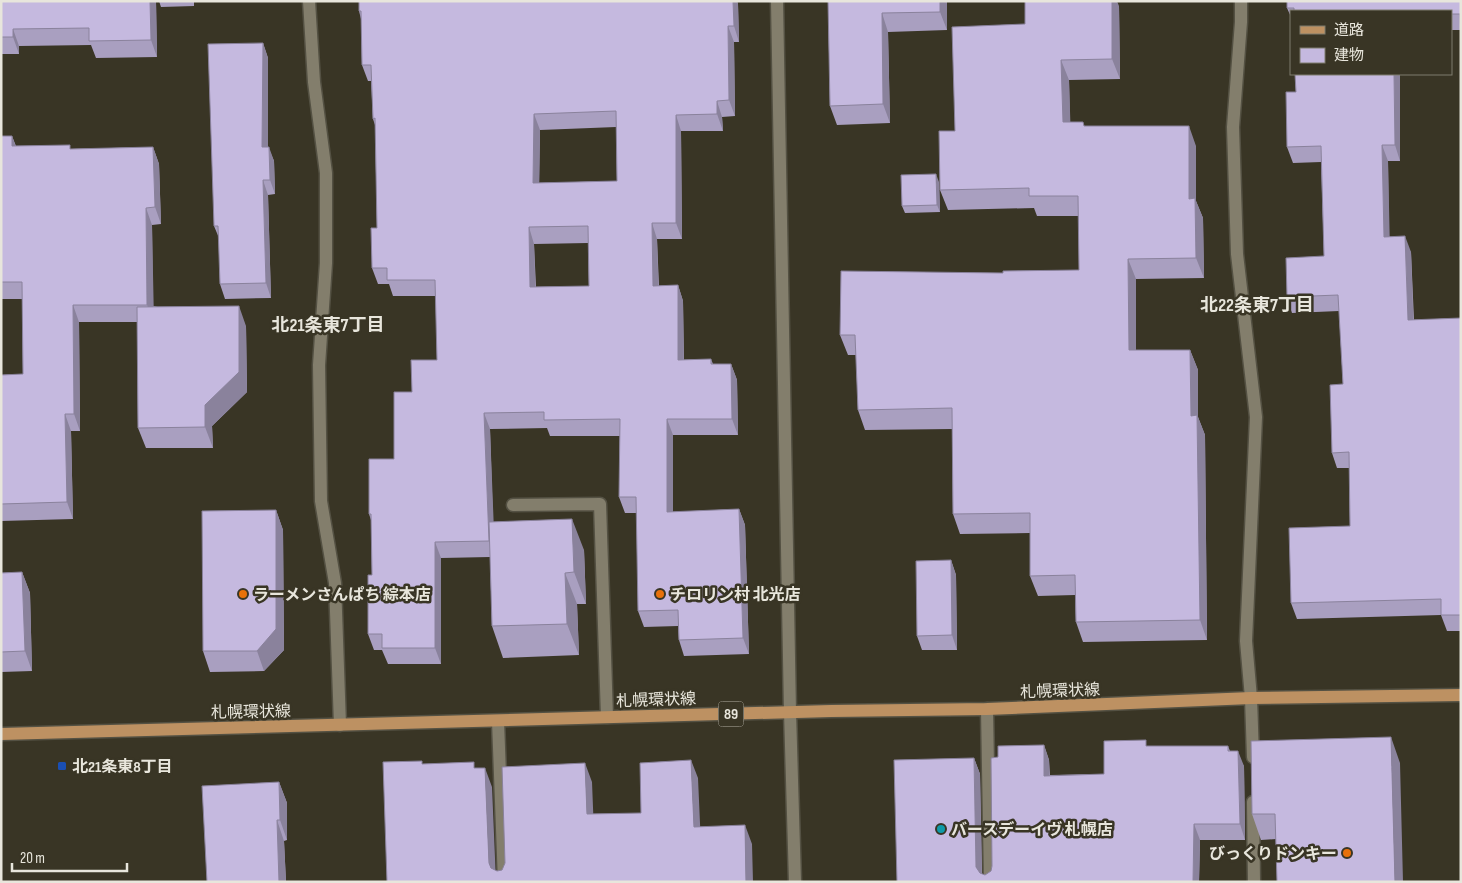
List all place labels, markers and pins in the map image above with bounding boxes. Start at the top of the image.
place label: チロリン村 北光店 [670,585,801,605]
place label: ラーメンさんぱち 綜本店 [253,586,431,605]
marker: ラーメンさんぱち 綜本店 [237,588,249,600]
marker: チロリン村 北光店 [654,588,666,600]
place label: 北21条東8丁目 [72,758,173,777]
marker: 北21条東8丁目 [56,760,68,772]
place label: バースデーイヴ 札幌店 [951,821,1113,840]
marker: バースデーイヴ 札幌店 [935,823,947,835]
place label: びっくりドンキー [1209,845,1337,864]
marker: びっくりドンキー [1341,847,1353,859]

